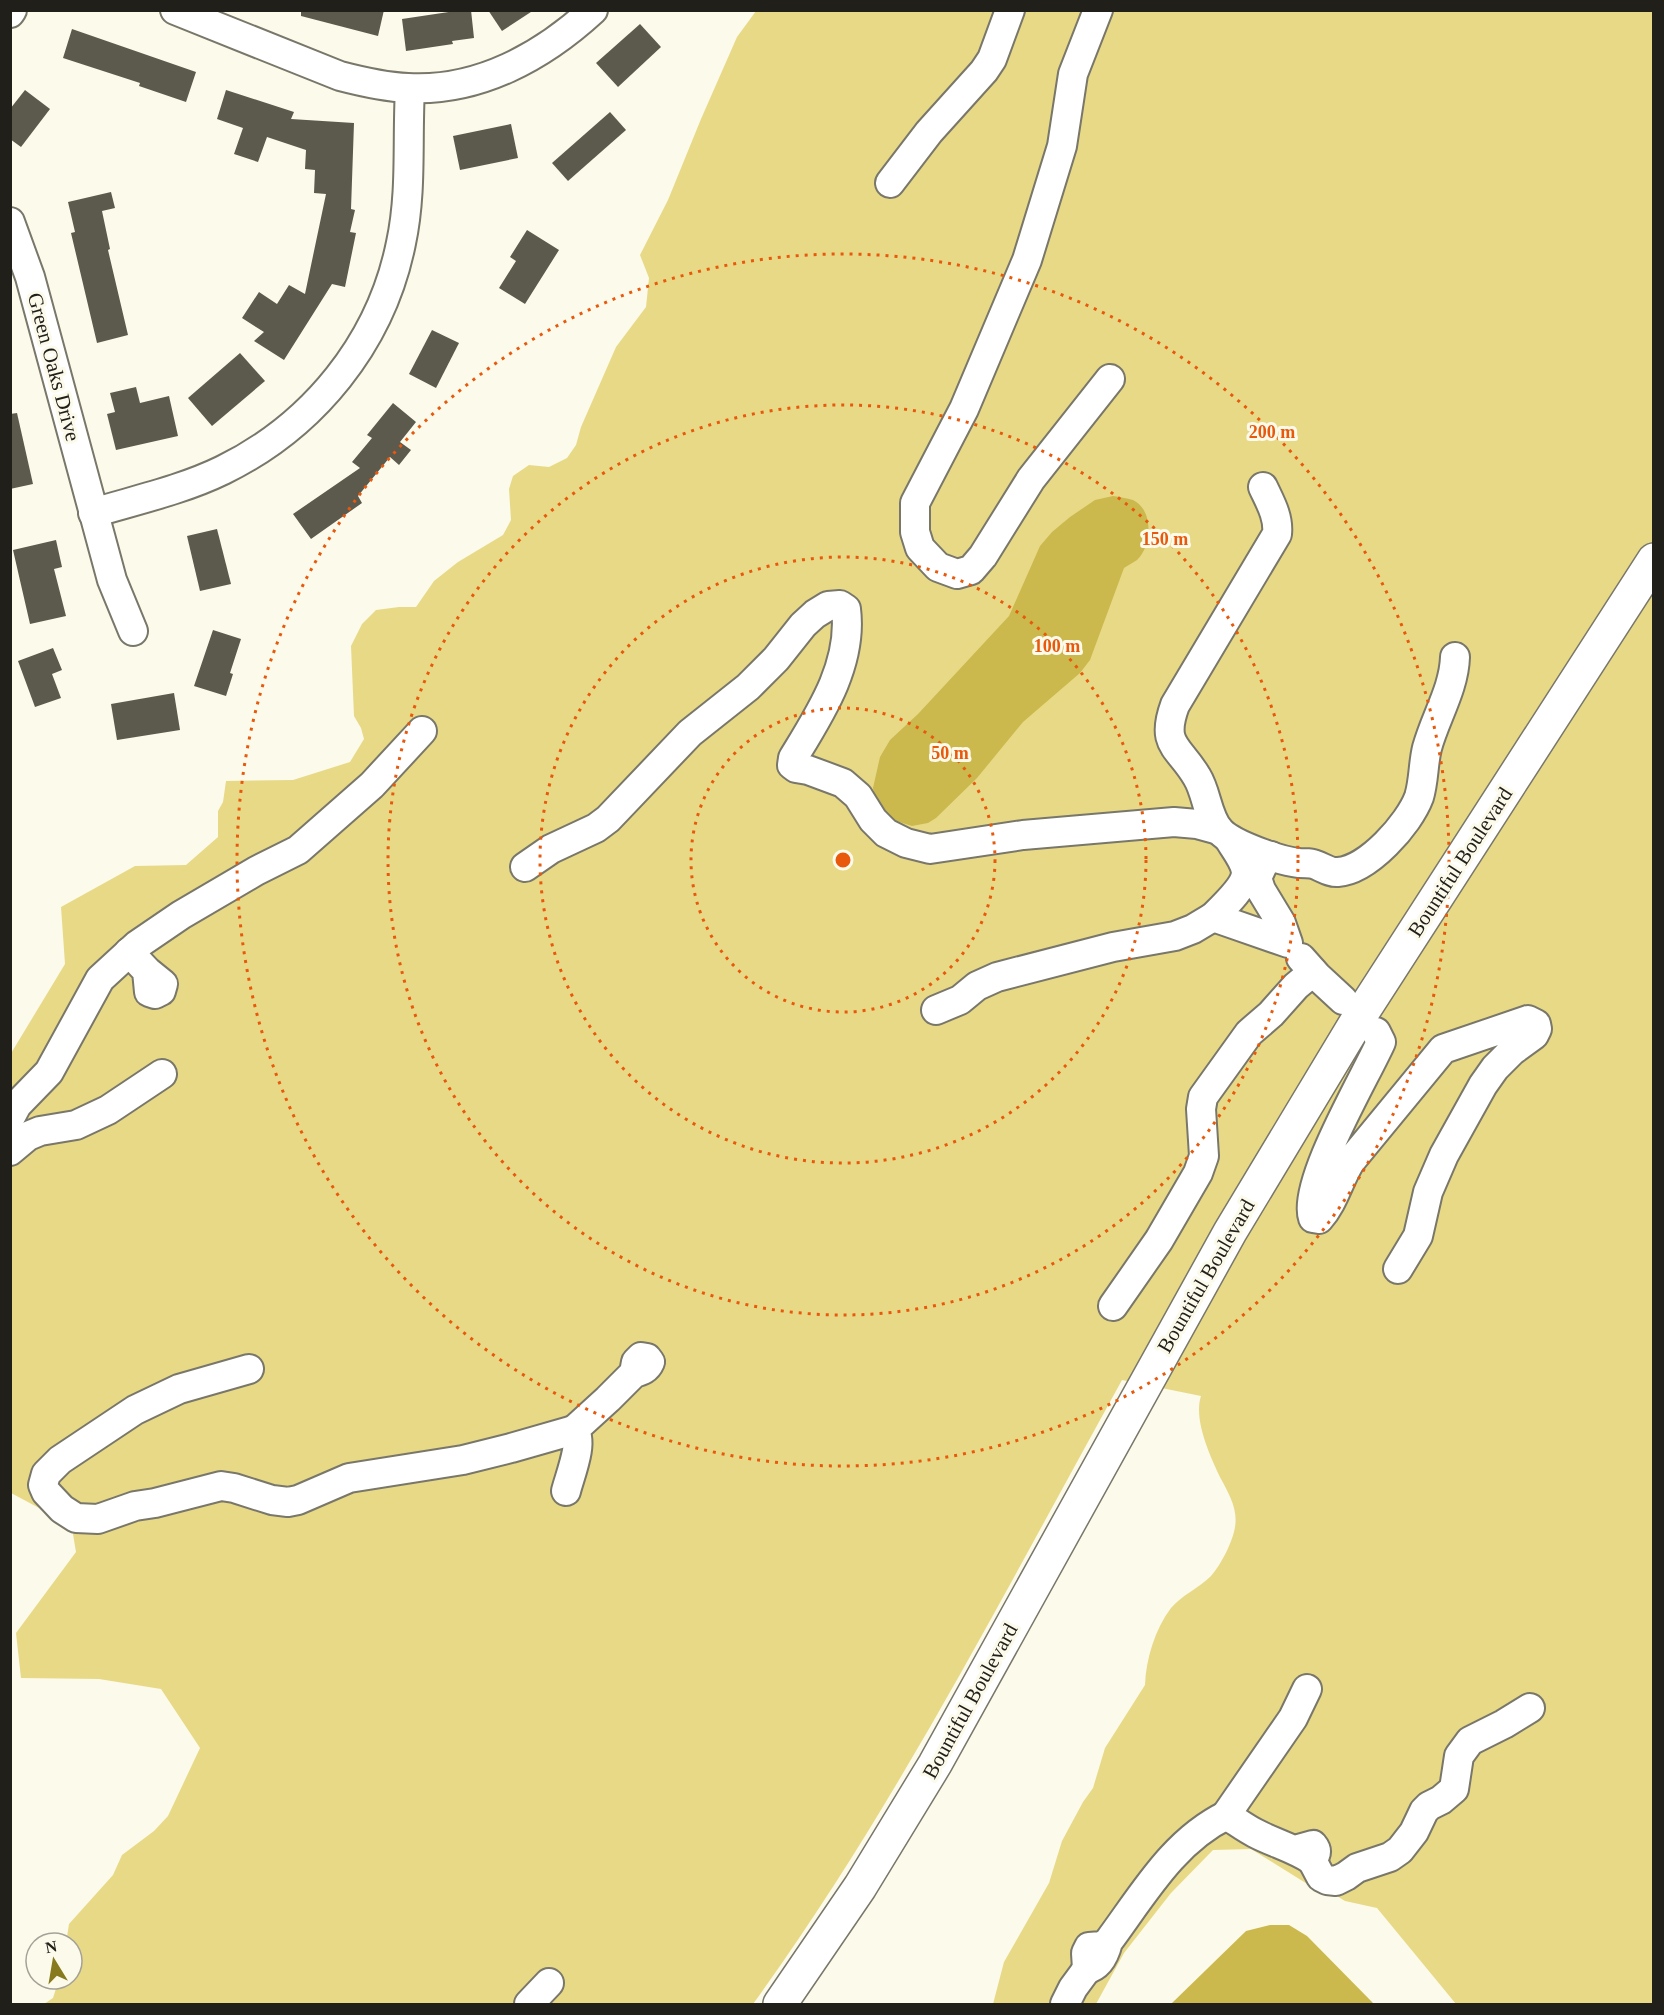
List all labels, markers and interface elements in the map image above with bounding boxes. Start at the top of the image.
street label: Green Oaks Drive [23,290,85,444]
text: 200 m [1249,422,1295,442]
text: 150 m [1142,529,1188,549]
text: 100 m [1034,636,1080,656]
text: 50 m [931,743,969,763]
street label: Bountiful Boulevard [1403,782,1518,941]
centre of rings [833,850,853,870]
street label: Bountiful Boulevard [1152,1195,1260,1357]
street label: Bountiful Boulevard [918,1619,1023,1783]
north arrow [24,1931,84,1991]
text: N [44,1937,59,1956]

